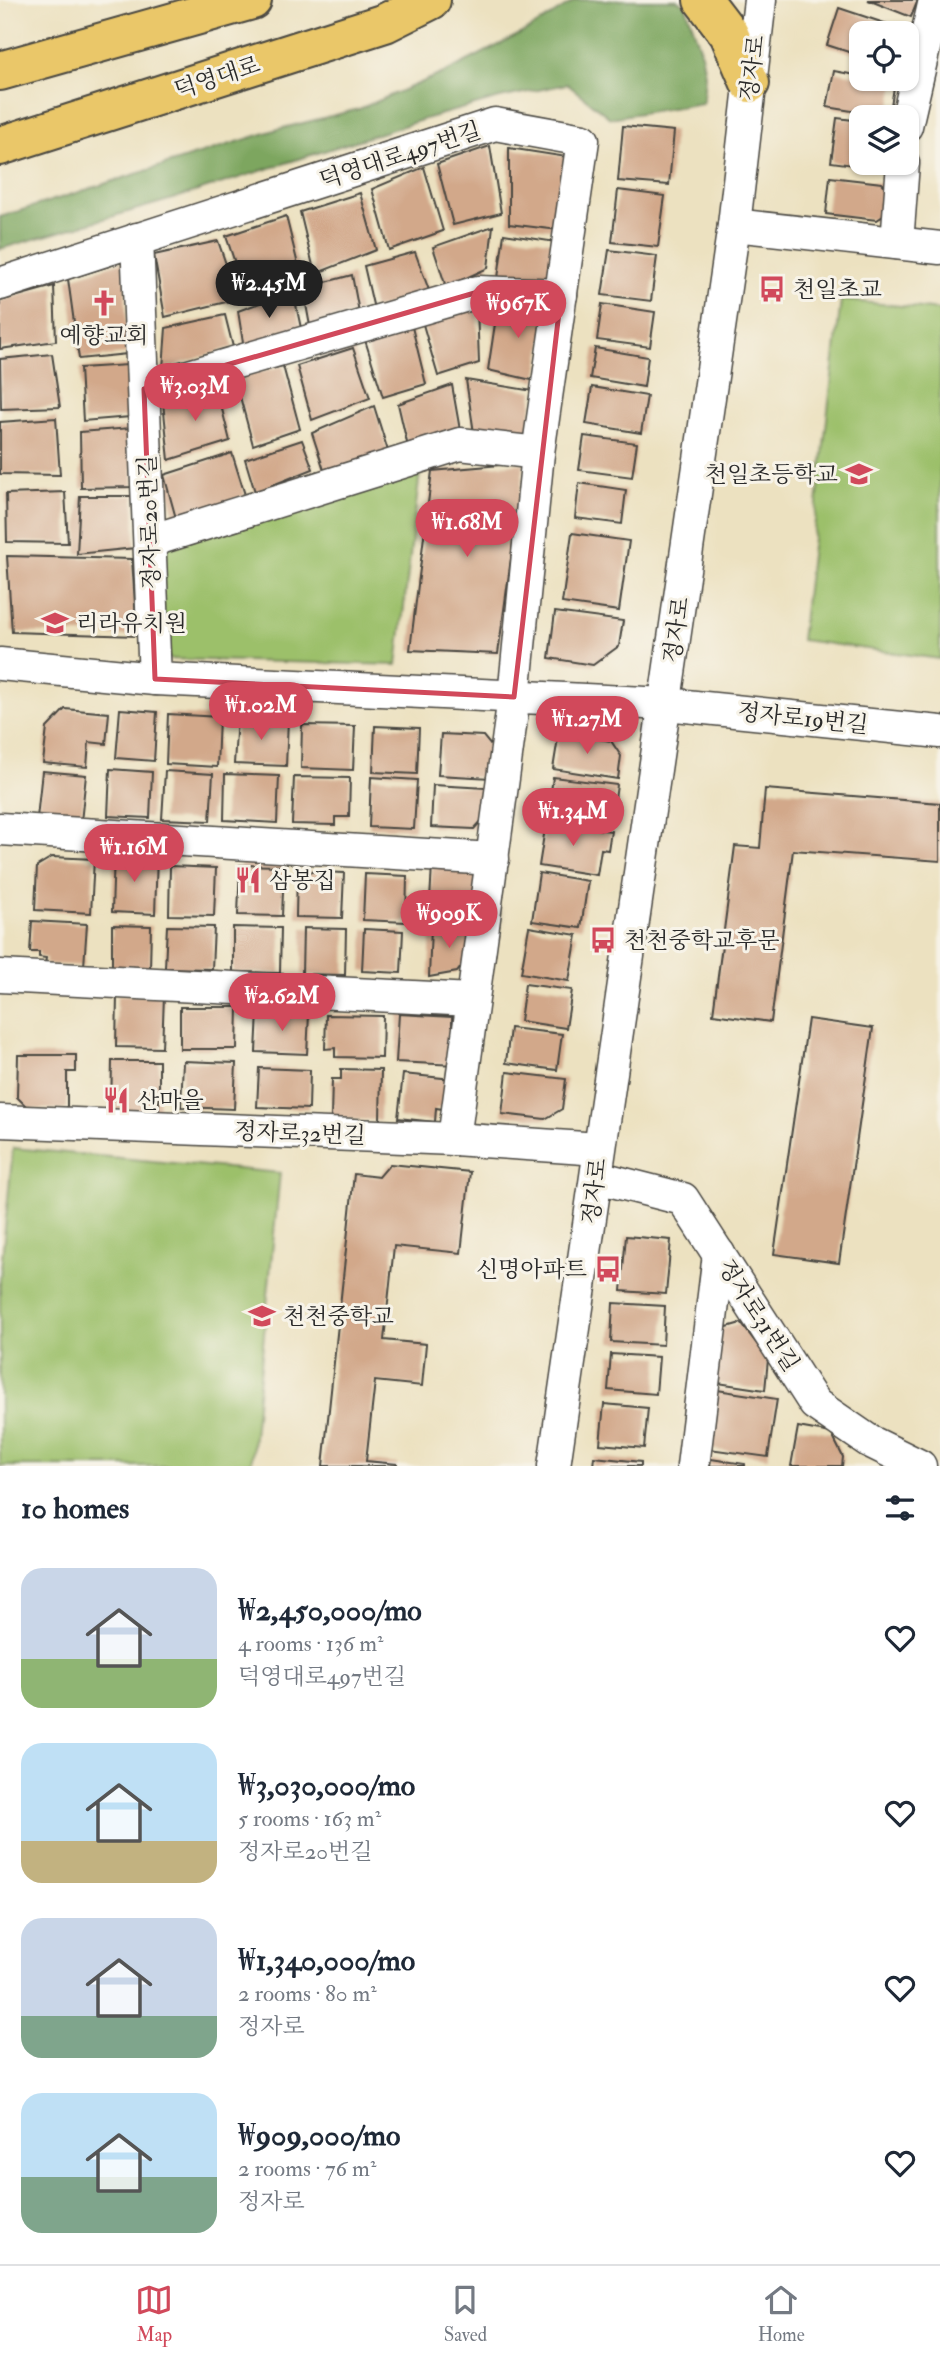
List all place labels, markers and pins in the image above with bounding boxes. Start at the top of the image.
pin: ₩2.45M [212,260,326,320]
bus stop icon: 천일초교 [757,274,787,304]
place label: 천일초교 [793,275,882,304]
pin: ₩967K [469,280,567,340]
church icon: 예향교회 [89,288,119,318]
place label: 예향교회 [60,321,148,350]
pin: ₩3.03M [138,364,252,423]
school or university icon: 천일초등학교 [844,459,874,489]
place label: 천일초등학교 [705,460,838,489]
pin: ₩1.68M [410,500,524,559]
school or university icon: 리라유치원 [40,608,70,638]
place label: 리라유치원 [76,609,187,638]
pin: ₩1.02M [204,682,318,742]
pin: ₩1.27M [530,696,644,756]
pin: ₩1.34M [516,788,630,848]
pin: ₩1.16M [77,824,191,884]
restaurant icon: 삼봉집 [233,865,263,895]
place label: 삼봉집 [269,866,336,895]
pin: ₩909K [400,890,498,950]
bus stop icon: 천천중학교후문 [588,925,618,955]
place label: 천천중학교후문 [624,926,780,955]
pin: ₩2.62M [225,974,339,1033]
restaurant icon: 산마을 [101,1085,131,1115]
place label: 산마을 [137,1086,204,1115]
bus stop icon: 신명아파트 [593,1254,623,1284]
place label: 신명아파트 [476,1255,587,1284]
school or university icon: 천천중학교 [247,1301,277,1331]
place label: 천천중학교 [283,1302,394,1331]

